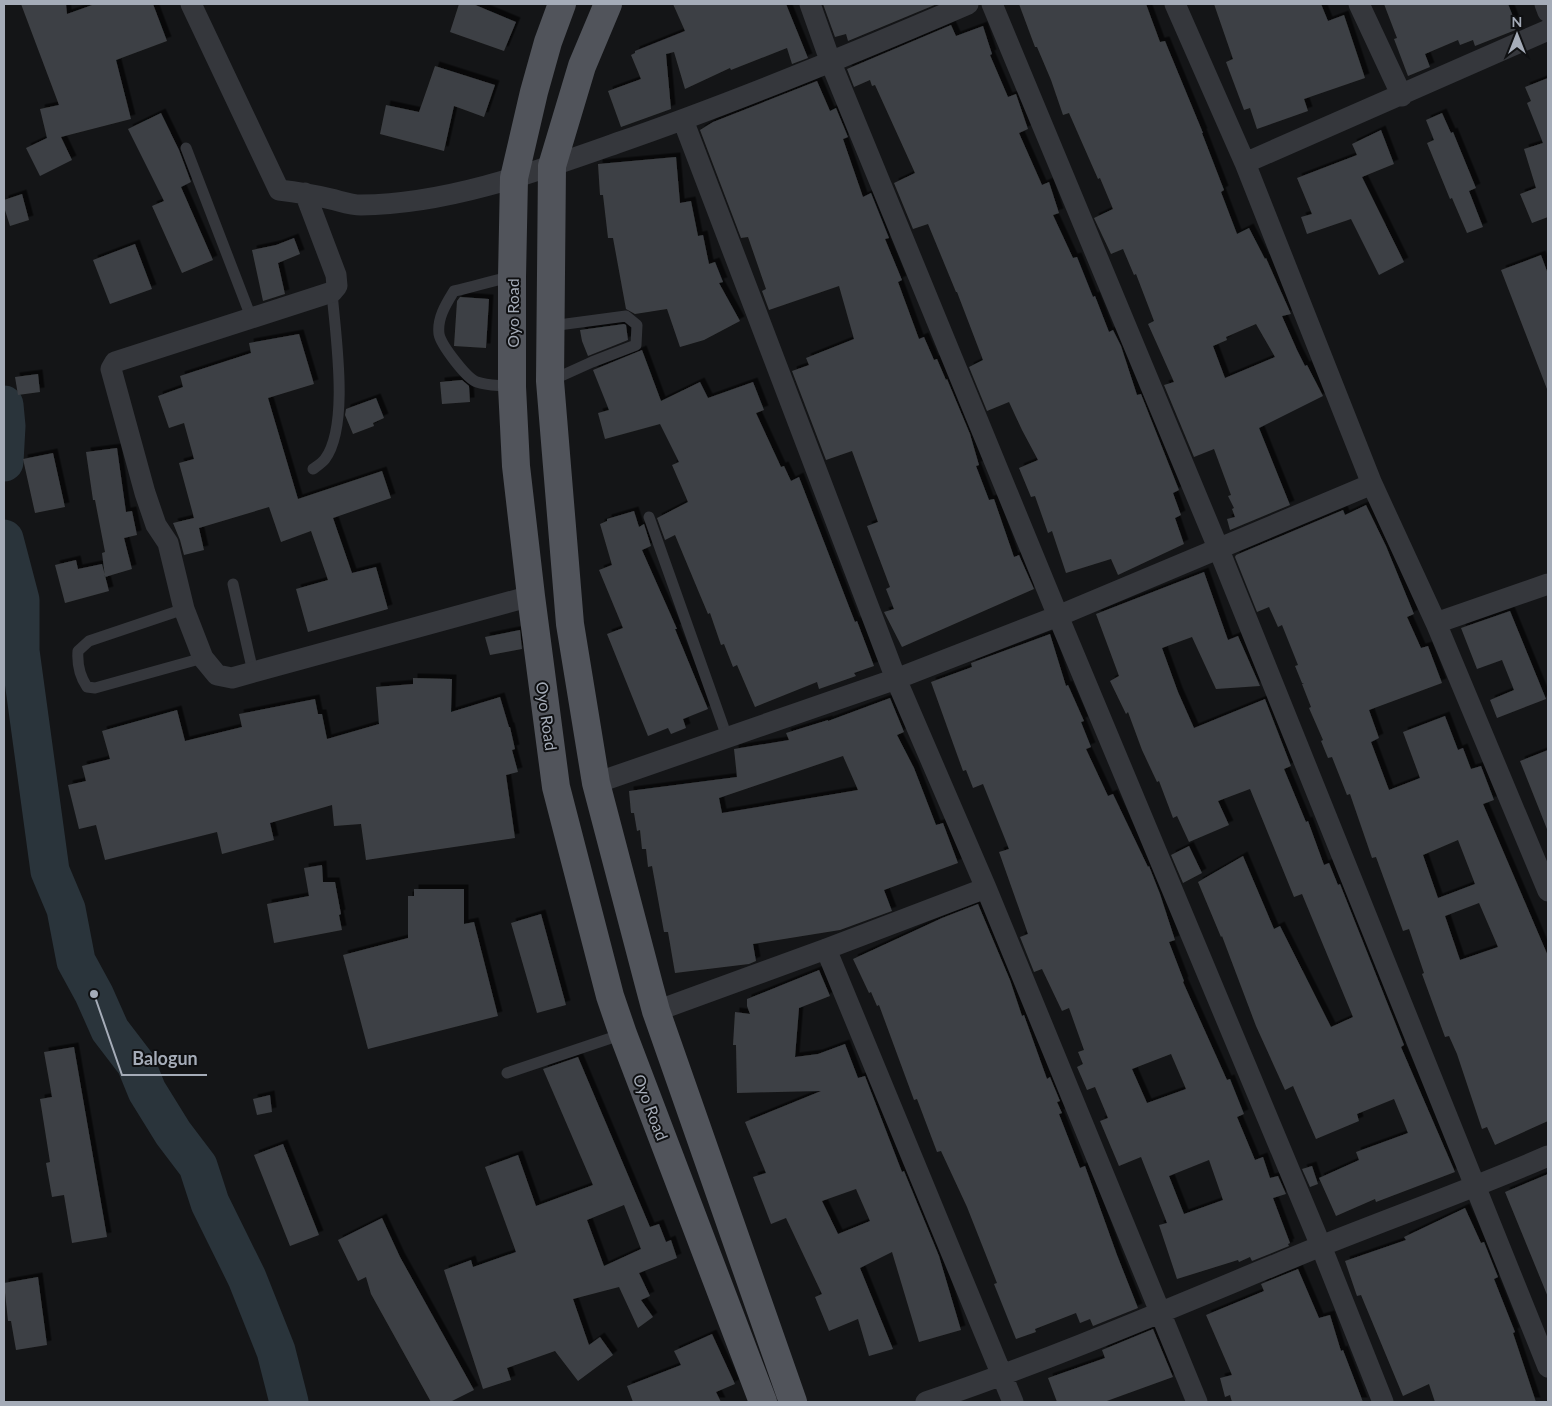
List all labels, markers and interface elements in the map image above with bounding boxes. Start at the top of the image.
north arrow [1492,10,1542,60]
text: N [1512,13,1522,30]
street label: Oyo Road [503,278,522,348]
street label: Oyo Road [533,680,561,752]
callout: Balogun [122,1042,207,1075]
text: Balogun [132,1047,198,1069]
street label: Oyo Road [630,1071,672,1143]

